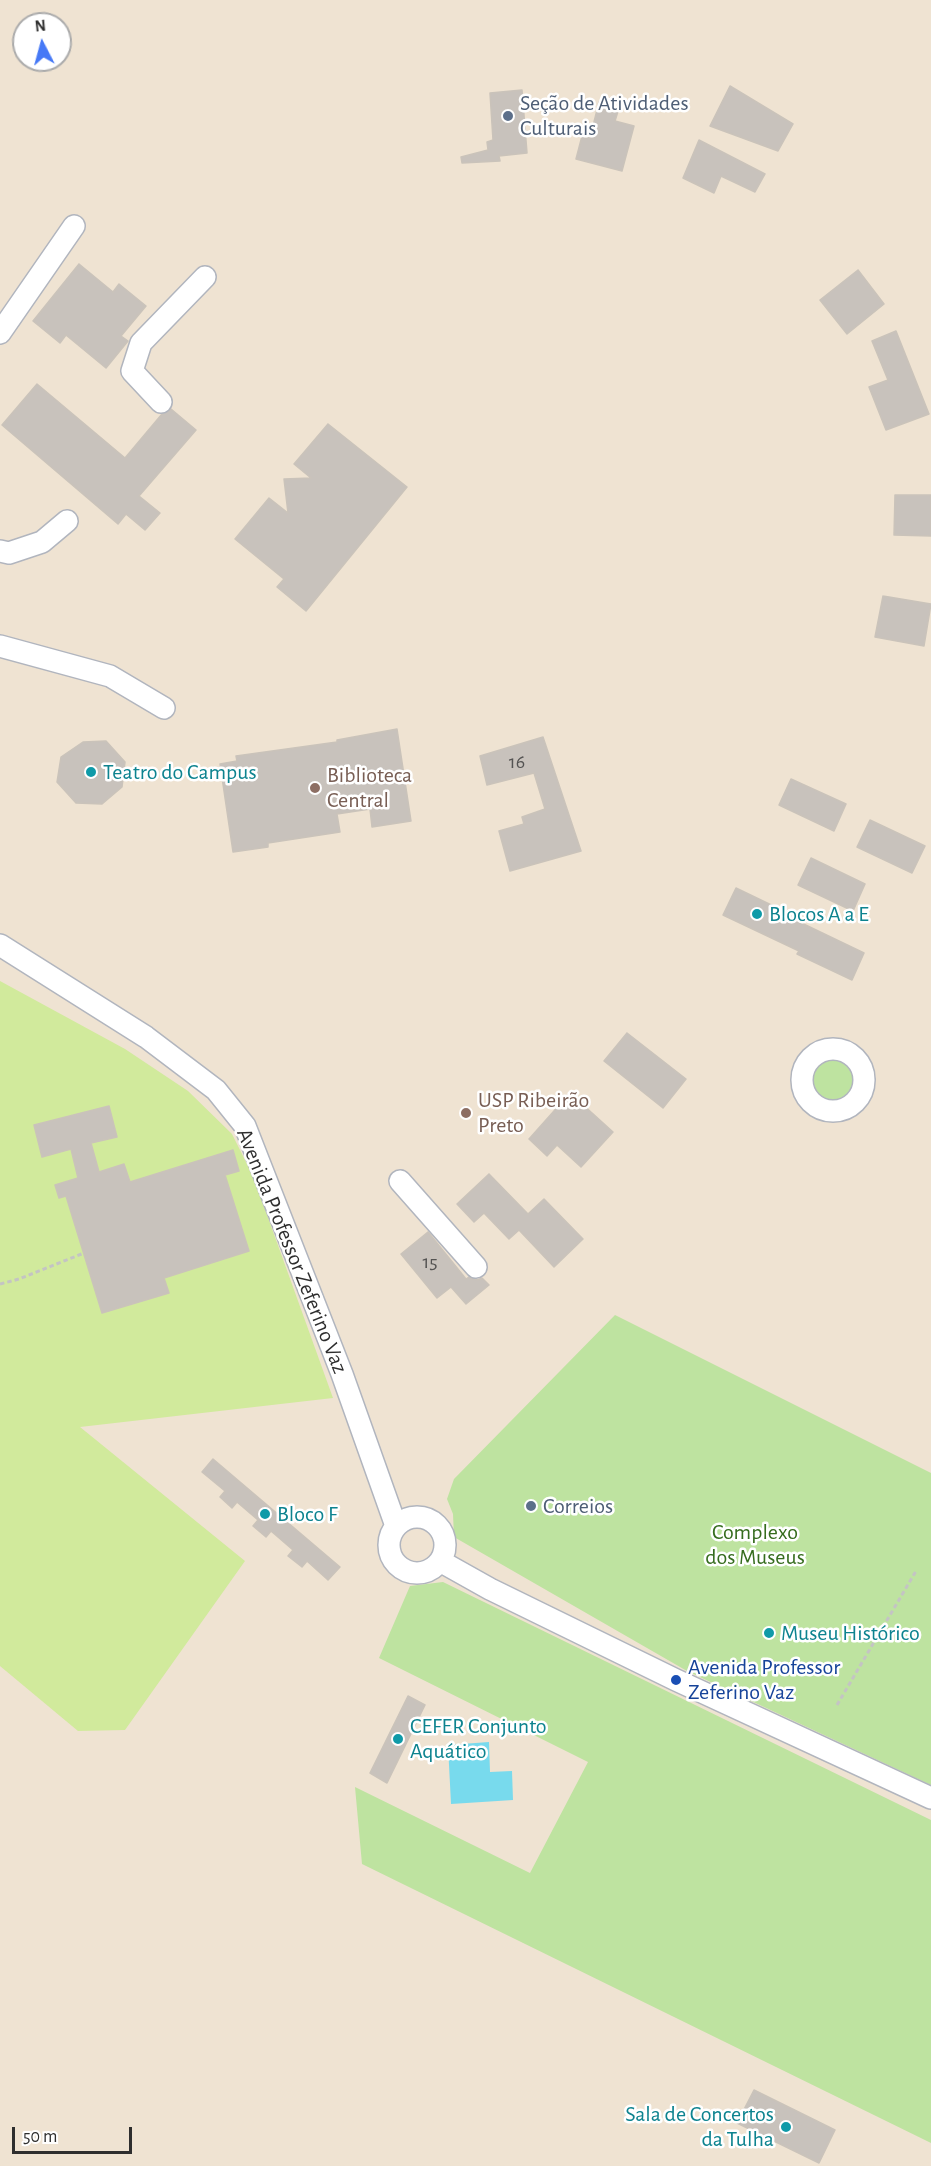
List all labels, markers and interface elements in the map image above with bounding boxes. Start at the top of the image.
north arrow [12,12,72,72]
text: N [34,18,47,35]
place label: Seção de Atividades Culturais [520,90,689,142]
marker: Seção de Atividades Culturais [501,109,515,123]
house number: 16 [509,750,525,774]
place label: Teatro do Campus [103,759,257,785]
place label: Biblioteca Central [327,762,412,813]
marker: Teatro do Campus [84,765,98,779]
marker: Biblioteca Central [308,781,322,795]
place label: Blocos A a E [769,901,869,927]
marker: Blocos A a E [750,907,764,921]
place label: USP Ribeirão Preto [478,1087,589,1138]
marker: USP Ribeirão Preto [459,1106,473,1120]
street label: Avenida Professor Zeferino Vaz [231,1125,353,1377]
house number: 15 [422,1250,438,1274]
place label: Correios [543,1493,613,1519]
marker: Correios [524,1499,538,1513]
place label: Bloco F [277,1501,337,1527]
marker: Bloco F [258,1507,272,1521]
park label: Complexo dos Museus [705,1519,805,1570]
place label: Museu Histórico [781,1620,920,1646]
marker: Museu Histórico [762,1626,776,1640]
place label: Avenida Professor Zeferino Vaz [688,1654,840,1706]
marker: Avenida Professor Zeferino Vaz [669,1673,683,1687]
place label: CEFER Conjunto Aquático [410,1713,547,1765]
marker: CEFER Conjunto Aquático [391,1732,405,1746]
place label: Sala de Concertos da Tulha [625,2101,774,2152]
scale bar [15,2115,135,2153]
marker: Sala de Concertos da Tulha [779,2120,793,2134]
text: 50 m [23,2128,57,2146]

